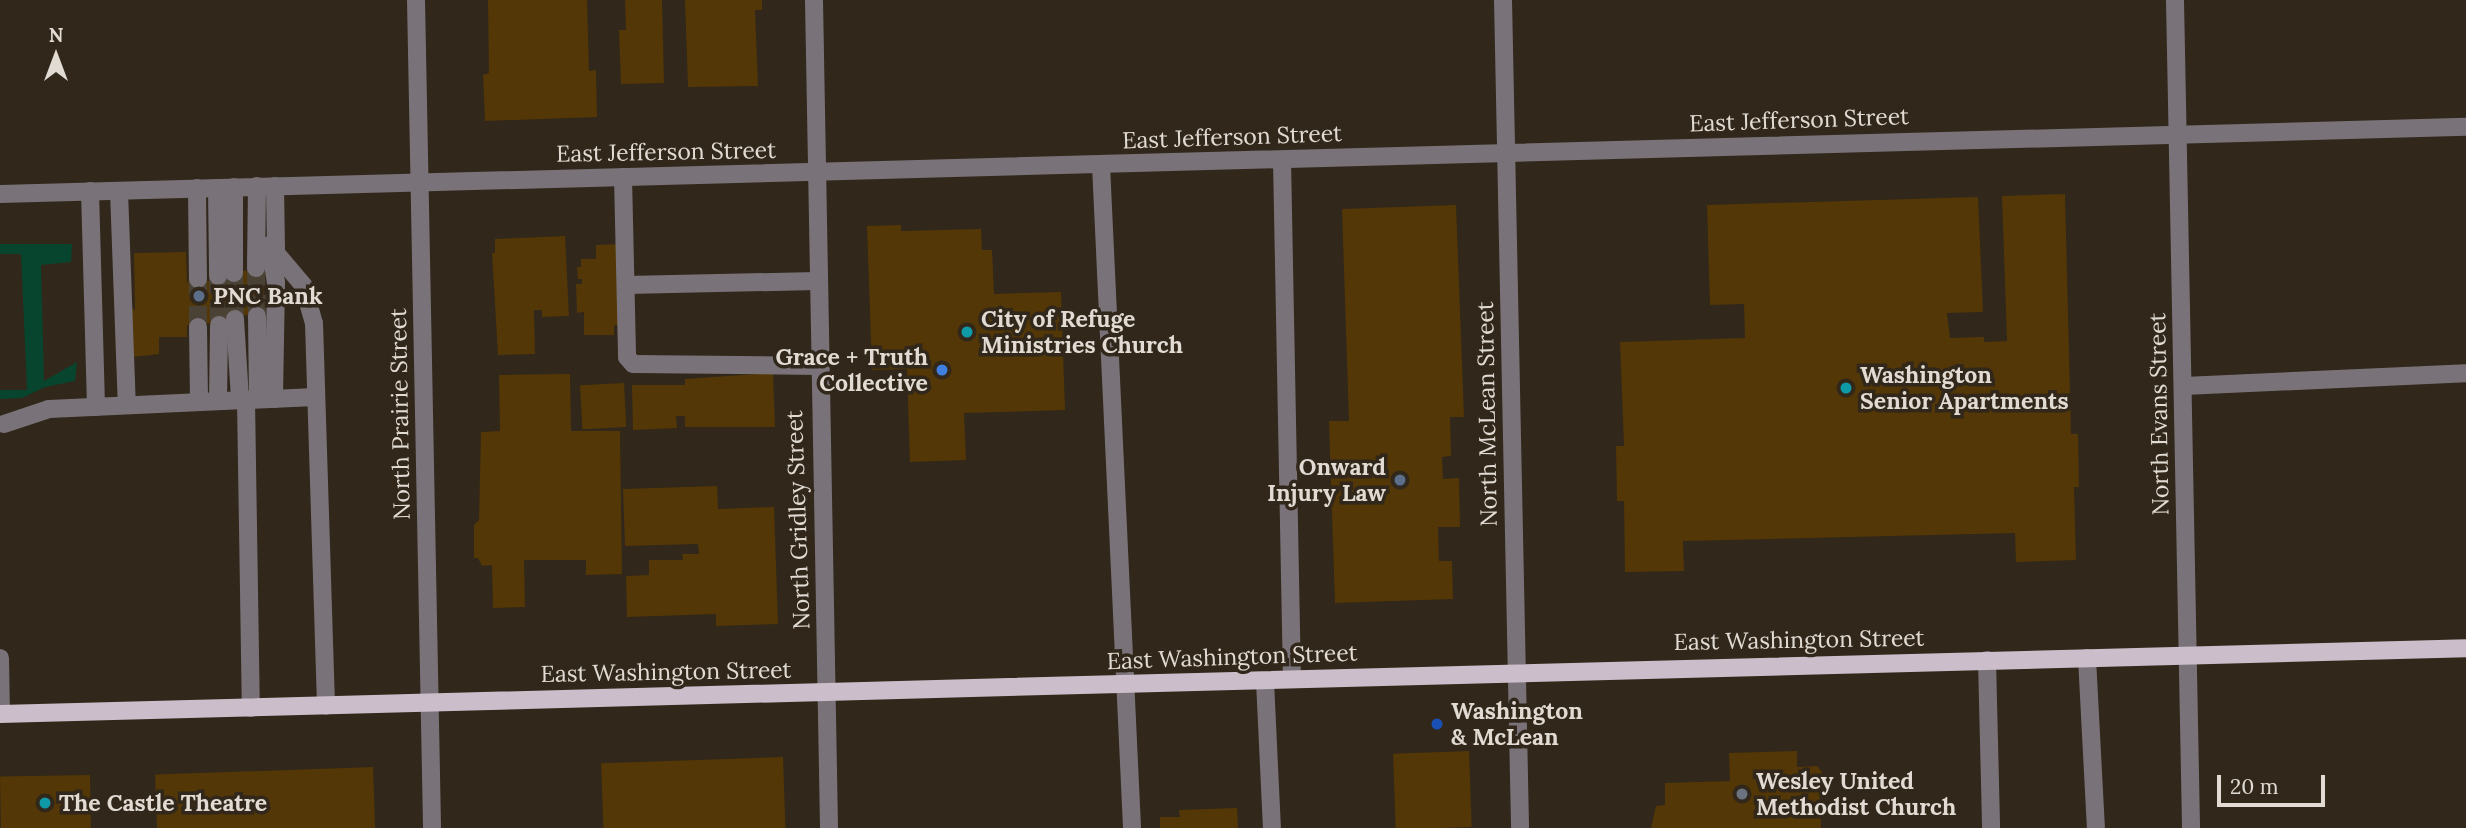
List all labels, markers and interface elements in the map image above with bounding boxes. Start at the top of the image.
north arrow [21,21,91,91]
text: N [49,23,63,47]
street label: East Jefferson Street [1689,102,1909,138]
street label: East Jefferson Street [1122,119,1342,155]
street label: East Jefferson Street [556,136,776,168]
place label: PNC Bank [213,282,323,310]
marker: PNC Bank [191,288,207,304]
street label: North McLean Street [1471,301,1503,527]
place label: City of Refuge Ministries Church [981,305,1183,359]
street label: North Prairie Street [384,308,416,520]
street label: North Evans Street [2143,312,2175,516]
marker: City of Refuge Ministries Church [959,324,975,340]
place label: Grace + Truth Collective [775,343,928,397]
place label: Washington Senior Apartments [1860,361,2069,415]
marker: Grace + Truth Collective [934,362,950,378]
marker: Washington Senior Apartments [1838,380,1854,396]
street label: North Gridley Street [780,410,816,630]
place label: Onward Injury Law [1267,453,1386,507]
marker: Onward Injury Law [1392,472,1408,488]
street label: East Washington Street [1673,624,1925,656]
street label: East Washington Street [1106,639,1358,675]
street label: East Washington Street [540,656,792,688]
place label: Washington & McLean [1451,697,1583,751]
marker: Washington & McLean [1429,716,1445,732]
scale bar [2221,762,2330,806]
place label: Wesley United Methodist Church [1756,767,1956,821]
text: 20 m [2230,773,2279,800]
marker: Wesley United Methodist Church [1734,786,1750,802]
place label: The Castle Theatre [59,789,267,817]
marker: The Castle Theatre [37,795,53,811]

